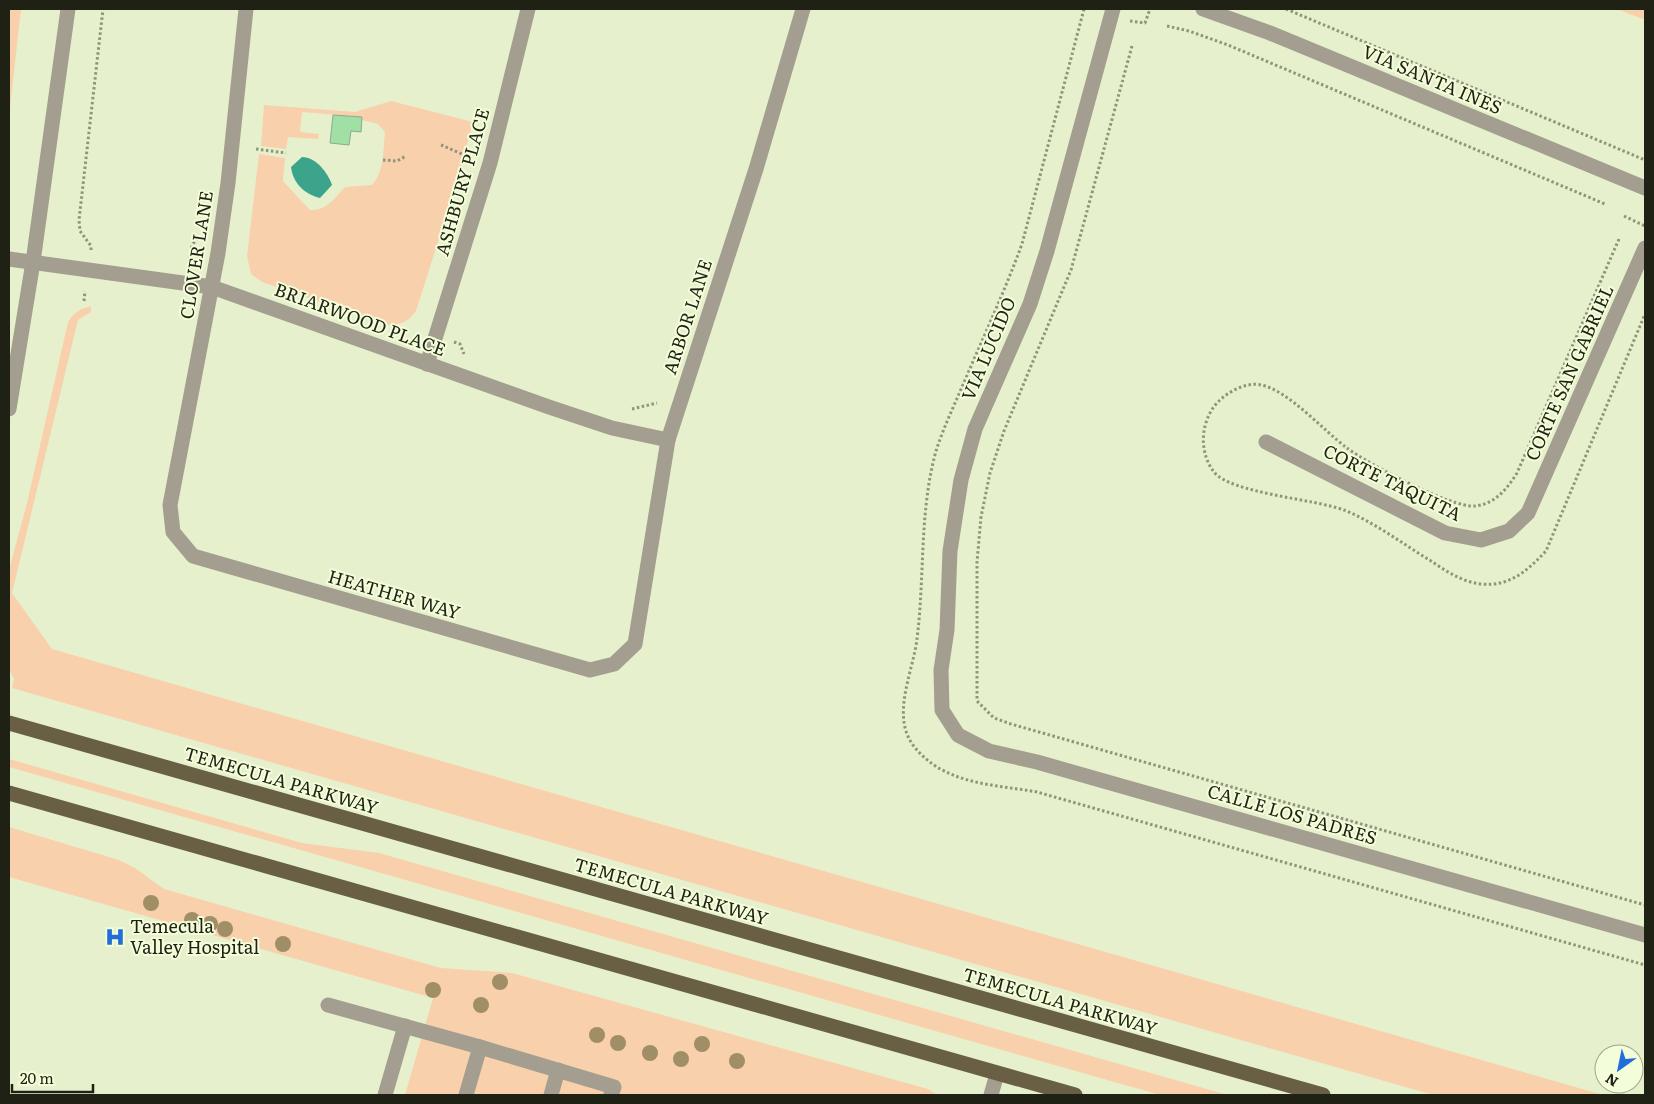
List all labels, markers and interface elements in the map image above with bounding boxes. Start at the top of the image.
street label: VIA SANTA INES [1359,37,1506,120]
street label: ASHBURY PLACE [428,105,496,259]
street label: CLOVER LANE [172,189,219,321]
street label: ARBOR LANE [655,255,718,378]
street label: BRIARWOOD PLACE [271,275,450,362]
street label: CORTE SAN GABRIEL [1518,280,1620,465]
street label: VIA LUCIDO [954,292,1022,404]
street label: CORTE TAQUITA [1319,436,1466,527]
street label: HEATHER WAY [325,562,464,625]
street label: TEMECULA PARKWAY [181,739,382,820]
street label: CALLE LOS PADRES [1205,776,1380,851]
street label: TEMECULA PARKWAY [571,850,772,931]
place label: Temecula Valley Hospital [130,912,259,960]
hospital icon: Temecula Valley Hospital [104,926,126,948]
street label: TEMECULA PARKWAY [960,960,1161,1041]
north arrow [1594,1044,1644,1094]
scale bar [12,1062,94,1094]
text: 20 m [20,1066,54,1089]
text: N [1601,1069,1622,1092]

